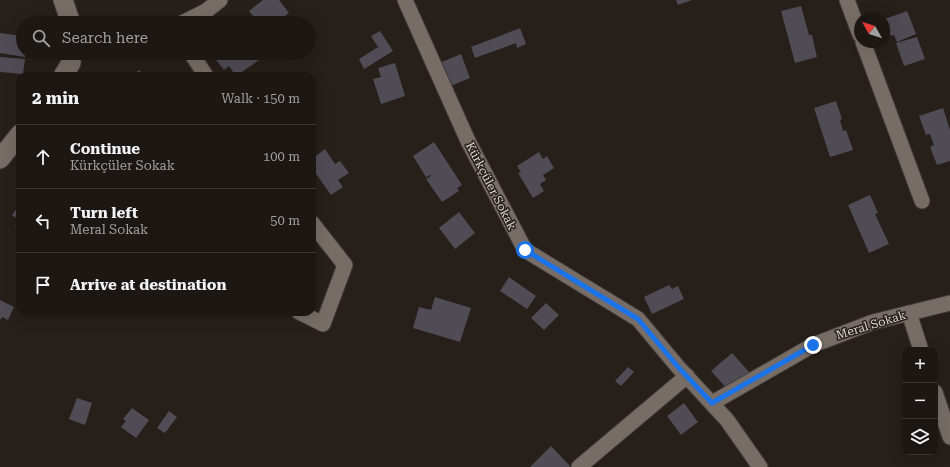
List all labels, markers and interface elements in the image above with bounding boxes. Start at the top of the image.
north arrow [854,12,890,48]
search box [16,16,316,60]
icon: search [30,27,52,49]
text: Search here [62,29,148,47]
text: 2 min [32,88,79,108]
text: Walk · 150 m [221,91,300,106]
text: Continue [70,140,140,158]
street label: Kürkçüler Sokak [463,140,519,233]
icon: ahead [32,146,54,168]
text: 100 m [263,149,300,164]
text: Kürkçüler Sokak [70,158,175,173]
text: Turn left [70,204,138,222]
icon: left [32,210,54,232]
text: 50 m [270,213,300,228]
text: Meral Sokak [70,222,148,237]
route start [516,241,534,259]
icon: arrive [32,274,54,296]
text: Arrive at destination [70,276,226,294]
street label: Meral Sokak [834,308,908,342]
route end [804,336,822,354]
map controls [902,347,938,455]
button: + [902,347,938,383]
button: − [902,383,938,419]
button: layers [902,419,938,455]

